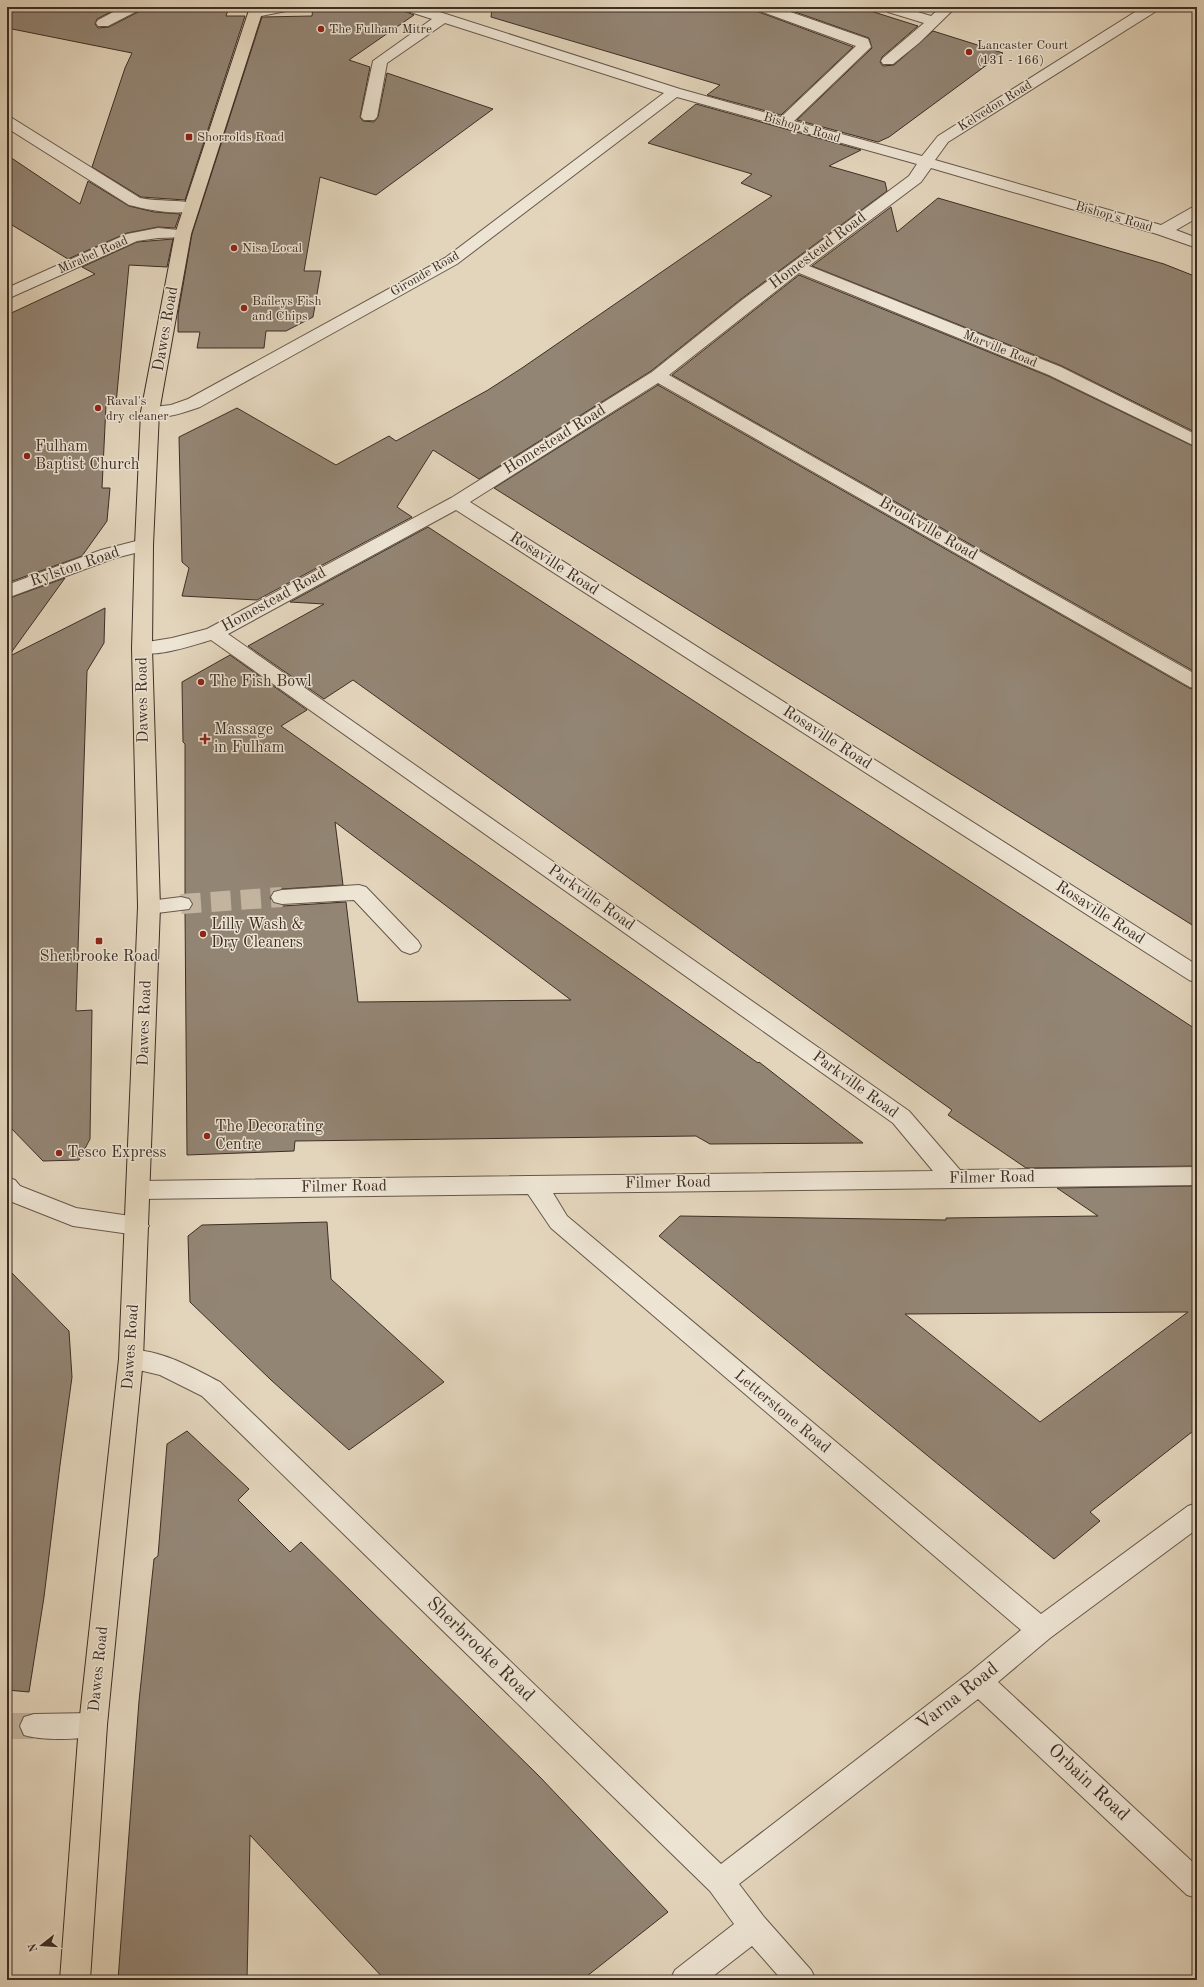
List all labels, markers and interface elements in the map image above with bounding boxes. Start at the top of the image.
place label: The Fulham Mitre [329,23,432,36]
marker: The Fulham Mitre [316,24,326,34]
place label: Lancaster Court (131 - 166) [977,39,1069,67]
marker: Lancaster Court (131 - 166) [964,47,974,57]
street label: Kelvedon Road [956,78,1034,134]
street label: Bishop's Road [762,111,842,145]
place label: Shorrolds Road [197,131,284,144]
marker: Shorrolds Road [184,132,194,142]
street label: Bishop's Road [1074,200,1154,234]
street label: Homestead Road [767,209,869,293]
street label: Mirabel Road [56,234,130,276]
place label: Nisa Local [242,242,302,255]
marker: Nisa Local [229,243,239,253]
street label: Gironde Road [388,249,462,299]
street label: Dawes Road [151,285,181,373]
place label: Baileys Fish and Chips [252,295,322,323]
marker: Baileys Fish and Chips [239,303,249,313]
street label: Marville Road [961,328,1039,370]
place label: Raval's dry cleaner [106,395,169,423]
street label: Homestead Road [501,402,609,478]
marker: Raval's dry cleaner [93,403,103,413]
place label: Fulham Baptist Church [35,439,140,473]
marker: Fulham Baptist Church [22,451,32,461]
street label: Brookville Road [876,494,980,564]
street label: Rosaville Road [507,529,601,599]
street label: Rylston Road [28,544,122,590]
street label: Homestead Road [219,565,329,635]
street label: Dawes Road [134,657,152,743]
place label: The Fish Bowl [209,674,312,690]
marker: The Fish Bowl [196,677,206,687]
street label: Rosaville Road [780,703,874,773]
place label: Massage in Fulham [214,722,285,756]
marker: Massage in Fulham [199,733,211,745]
street label: Parkville Road [545,862,637,934]
street label: Rosaville Road [1053,878,1147,948]
place label: Lilly Wash & Dry Cleaners [211,917,304,951]
marker: Lilly Wash & Dry Cleaners [198,929,208,939]
marker: Sherbrooke Road [94,936,104,946]
place label: Sherbrooke Road [40,949,158,965]
street label: Dawes Road [136,980,154,1066]
street label: Parkville Road [809,1049,901,1121]
place label: The Decorating Centre [215,1119,324,1153]
marker: The Decorating Centre [202,1131,212,1141]
place label: Tesco Express [67,1145,167,1161]
marker: Tesco Express [54,1148,64,1158]
street label: Filmer Road [949,1169,1035,1187]
street label: Filmer Road [625,1174,711,1192]
street label: Filmer Road [301,1178,387,1196]
street label: Dawes Road [120,1303,142,1391]
street label: Letterstone Road [731,1367,833,1457]
street label: Sherbrooke Road [423,1594,537,1706]
street label: Dawes Road [87,1625,111,1713]
street label: Varna Road [914,1659,1002,1735]
street label: Orbain Road [1044,1741,1132,1825]
north arrow [22,1925,62,1965]
text: N [27,1941,40,1953]

